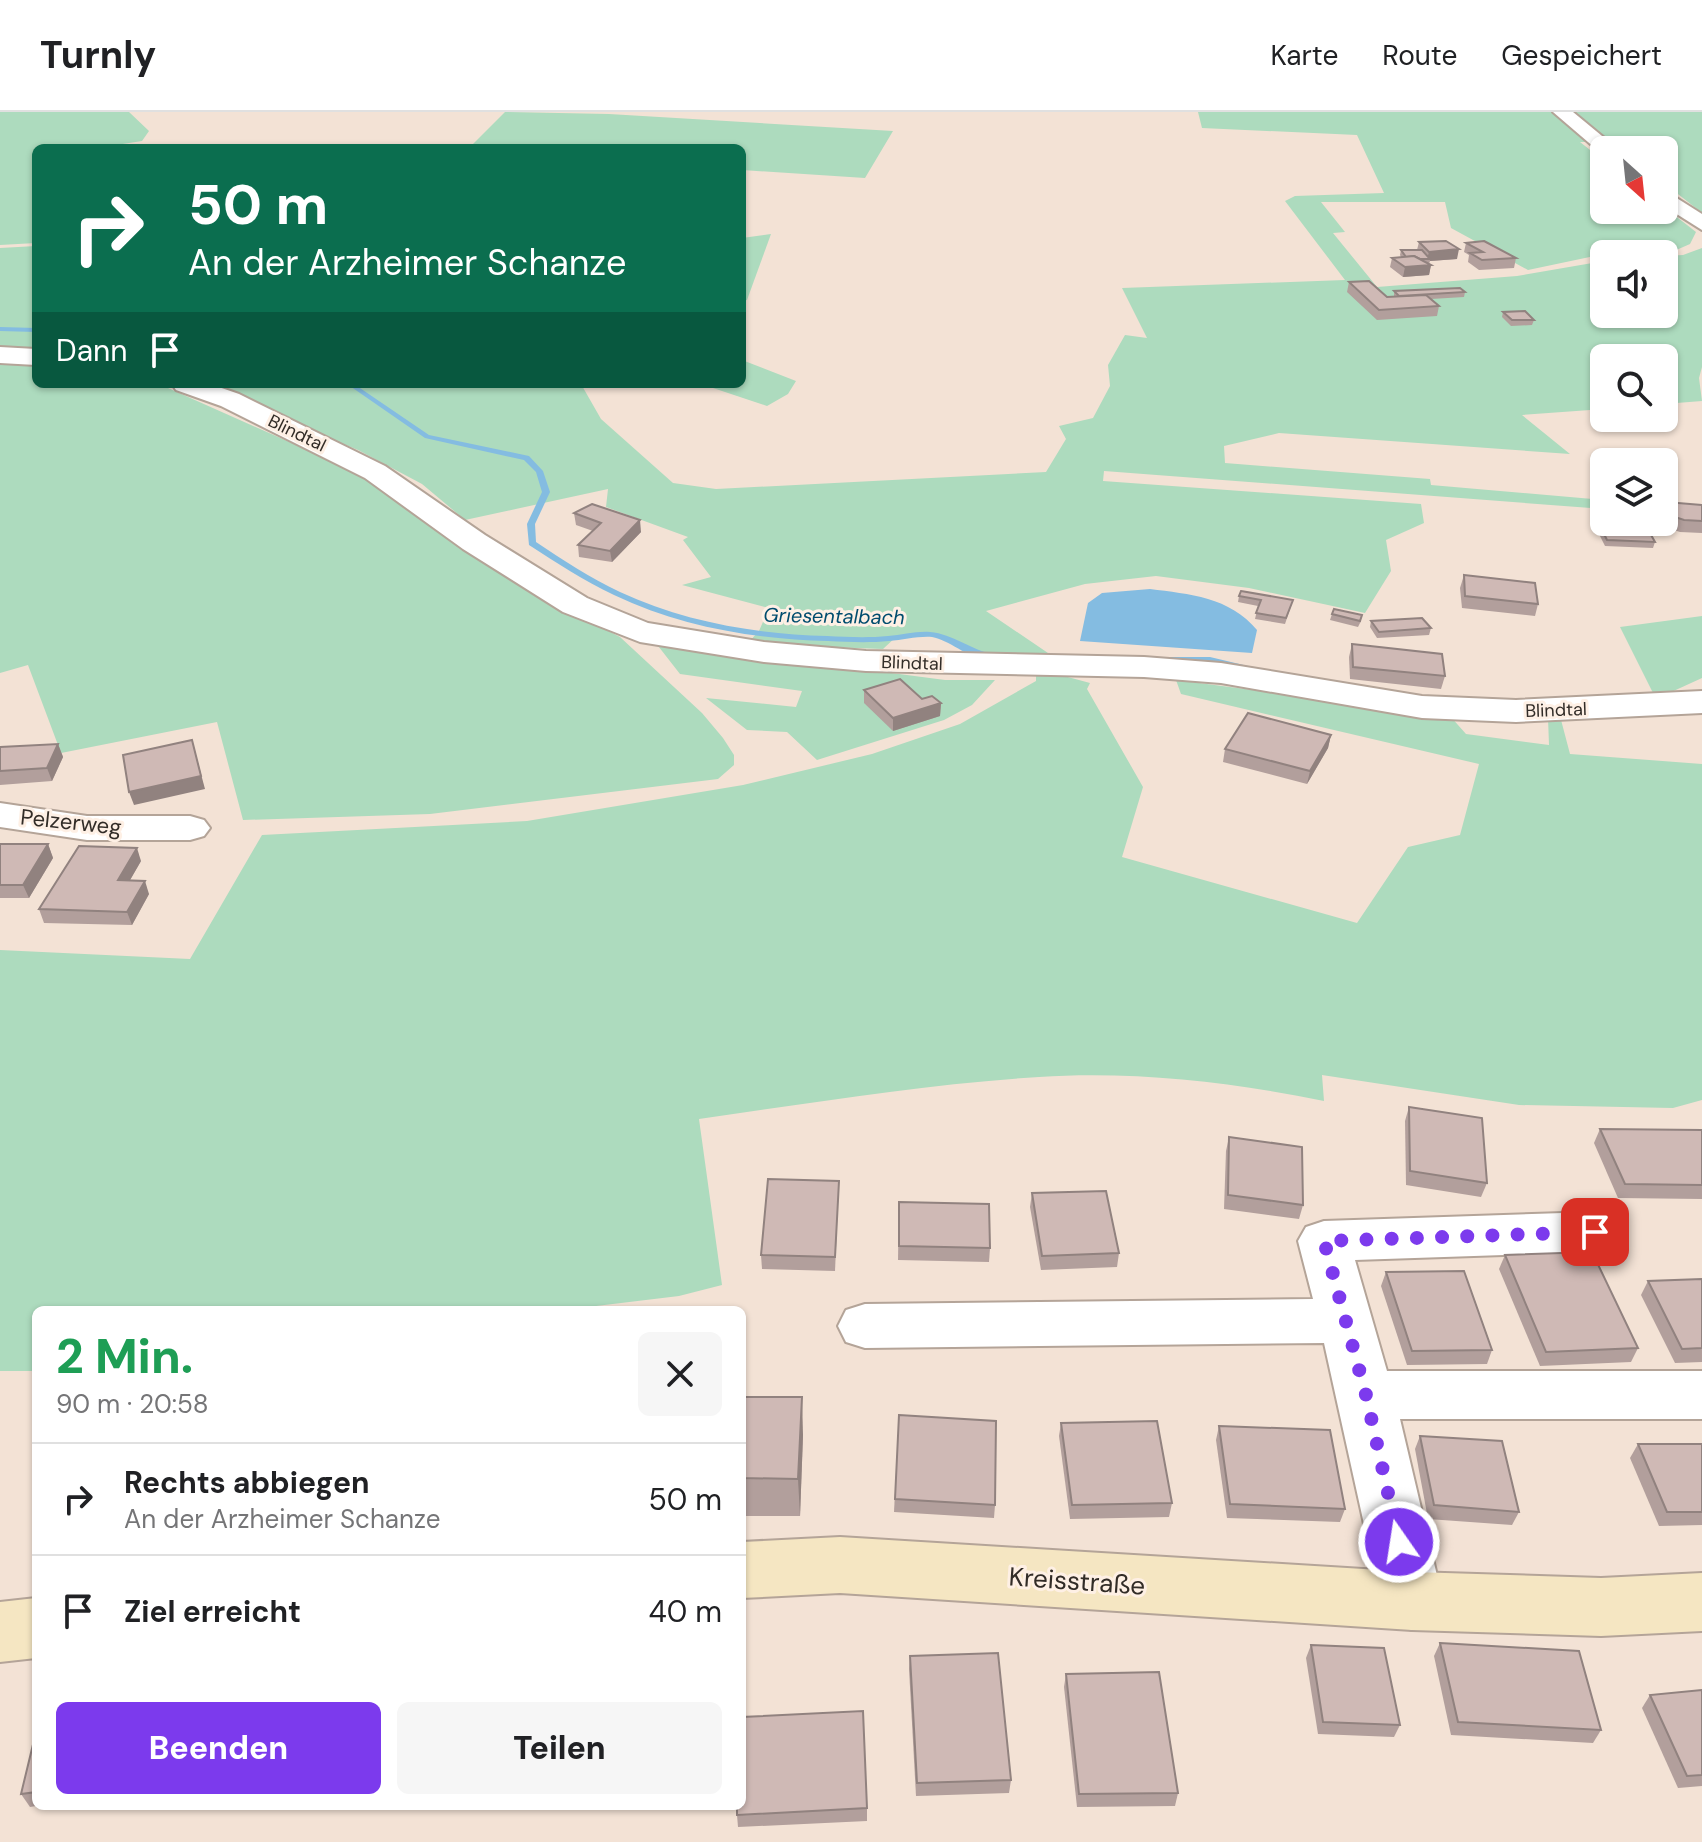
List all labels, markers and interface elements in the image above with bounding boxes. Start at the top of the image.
text: Turnly [40,30,156,80]
text: Karte [1271,37,1338,74]
text: Route [1382,37,1457,74]
text: Gespeichert [1501,37,1662,74]
north arrow [1590,136,1678,224]
map controls [1590,136,1678,536]
text: 50 m [188,168,328,241]
icon: right [56,176,160,280]
text: An der Arzheimer Schanze [188,239,626,286]
button: sound [1590,240,1678,328]
icon: arrive [143,328,187,372]
text: Dann [56,331,127,370]
button: search [1590,344,1678,432]
street label: Blindtal [264,409,330,457]
button: layers [1590,448,1678,536]
water label: Griesentalbach [763,602,905,630]
street label: Blindtal [881,650,943,676]
street label: Blindtal [1525,697,1587,723]
street label: Pelzerweg [19,802,123,842]
pin [1561,1198,1629,1266]
icon: arrive [1573,1210,1617,1254]
text: 2 Min. [56,1325,193,1388]
button: close [638,1332,722,1416]
text: 90 m · 20:58 [56,1387,209,1421]
text: Rechts abbiegen [124,1463,369,1502]
icon: right [56,1477,100,1521]
text: 50 m [648,1480,722,1519]
position arrow [1357,1500,1441,1584]
text: An der Arzheimer Schanze [124,1502,441,1536]
street label: Kreisstraße [1008,1559,1146,1603]
icon: arrive [56,1589,100,1633]
text: Ziel erreicht [124,1592,301,1631]
text: 40 m [649,1592,722,1631]
button: Beenden [56,1702,381,1794]
button: Teilen [397,1702,722,1794]

